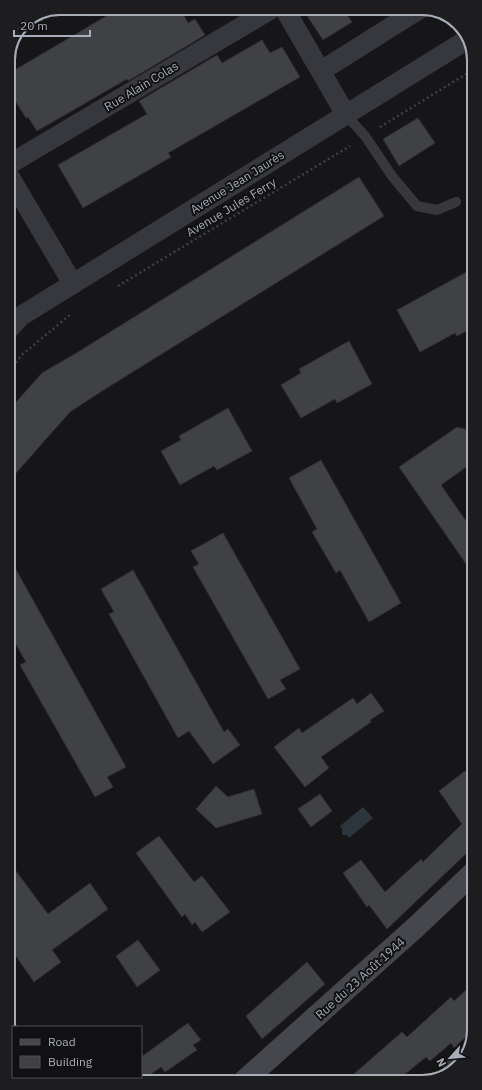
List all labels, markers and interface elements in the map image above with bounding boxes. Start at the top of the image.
scale bar [14,12,90,38]
text: 20 m [20,18,48,33]
street label: Rue Alain Colas [101,58,181,114]
street label: Avenue Jean Jaurès [187,147,287,217]
street label: Avenue Jules Ferry [183,174,279,240]
street label: Rue du 23 Août 1944 [312,934,408,1022]
legend [12,1026,142,1078]
text: Road [48,1034,76,1049]
north arrow [430,1038,470,1078]
text: Building [48,1054,93,1069]
text: N [433,1056,449,1069]

